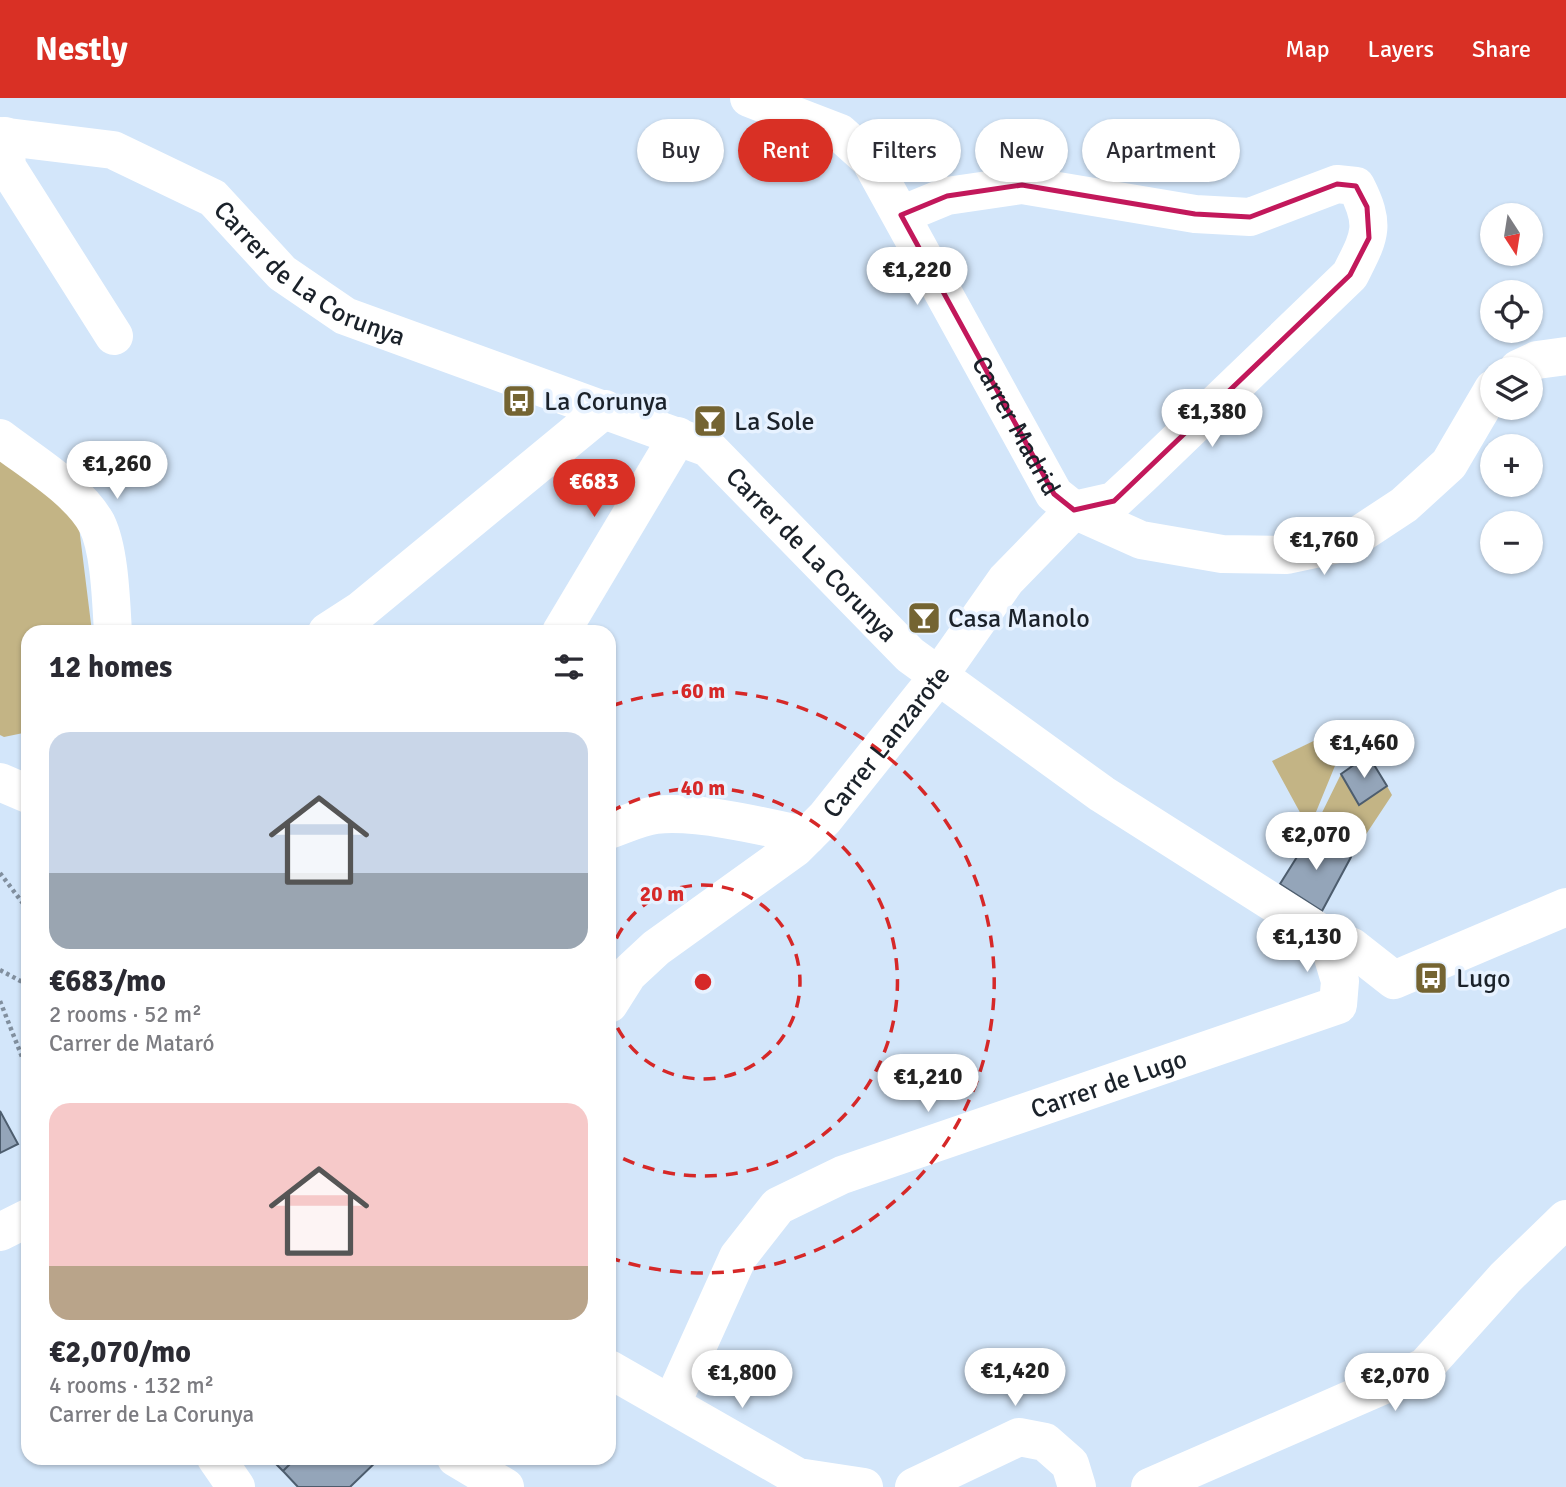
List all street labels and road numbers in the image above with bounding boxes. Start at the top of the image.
street label: Carrer de La Corunya [207,195,409,354]
street label: Carrer Madrid [964,351,1067,501]
street label: Carrer de La Corunya [719,461,904,649]
street label: Carrer Lanzarote [816,660,957,825]
street label: Carrer de Lugo [1027,1043,1191,1126]

